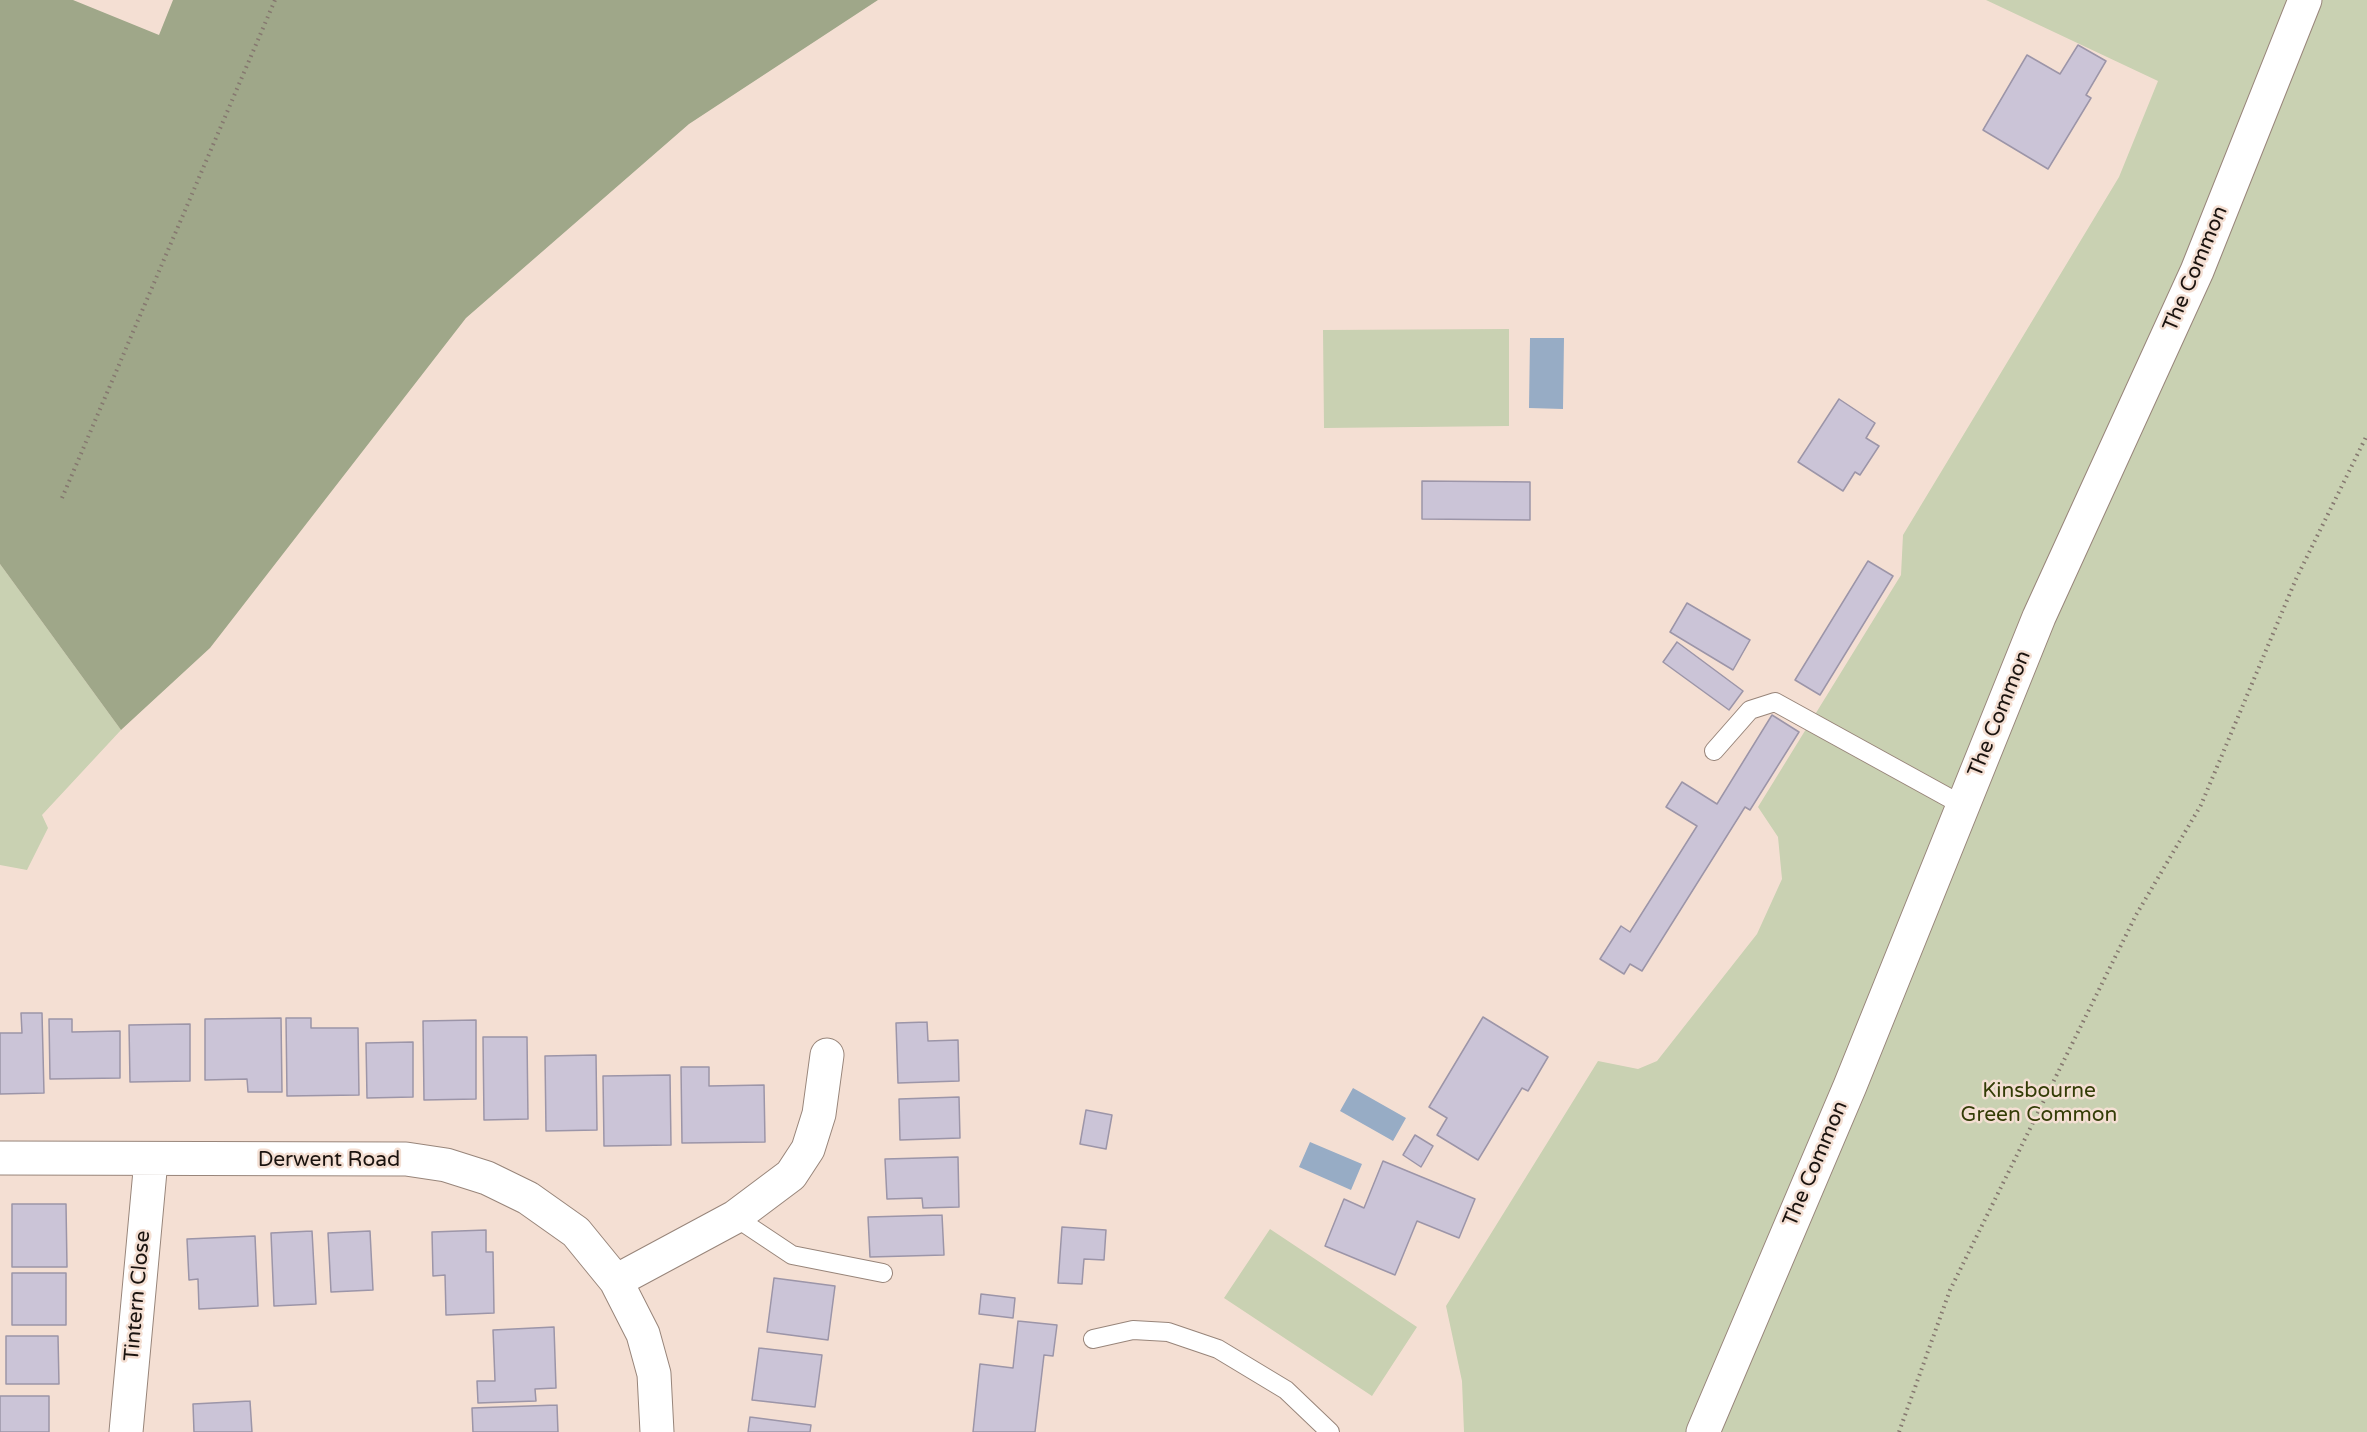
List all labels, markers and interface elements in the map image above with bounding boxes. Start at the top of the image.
street label: The Common [2158,202,2234,336]
street label: The Common [1963,647,2037,781]
park label: Kinsbourne Green Common [1961,1078,2117,1128]
street label: The Common [1778,1097,1854,1231]
street label: Derwent Road [258,1147,400,1173]
street label: Tintern Close [120,1230,156,1362]

